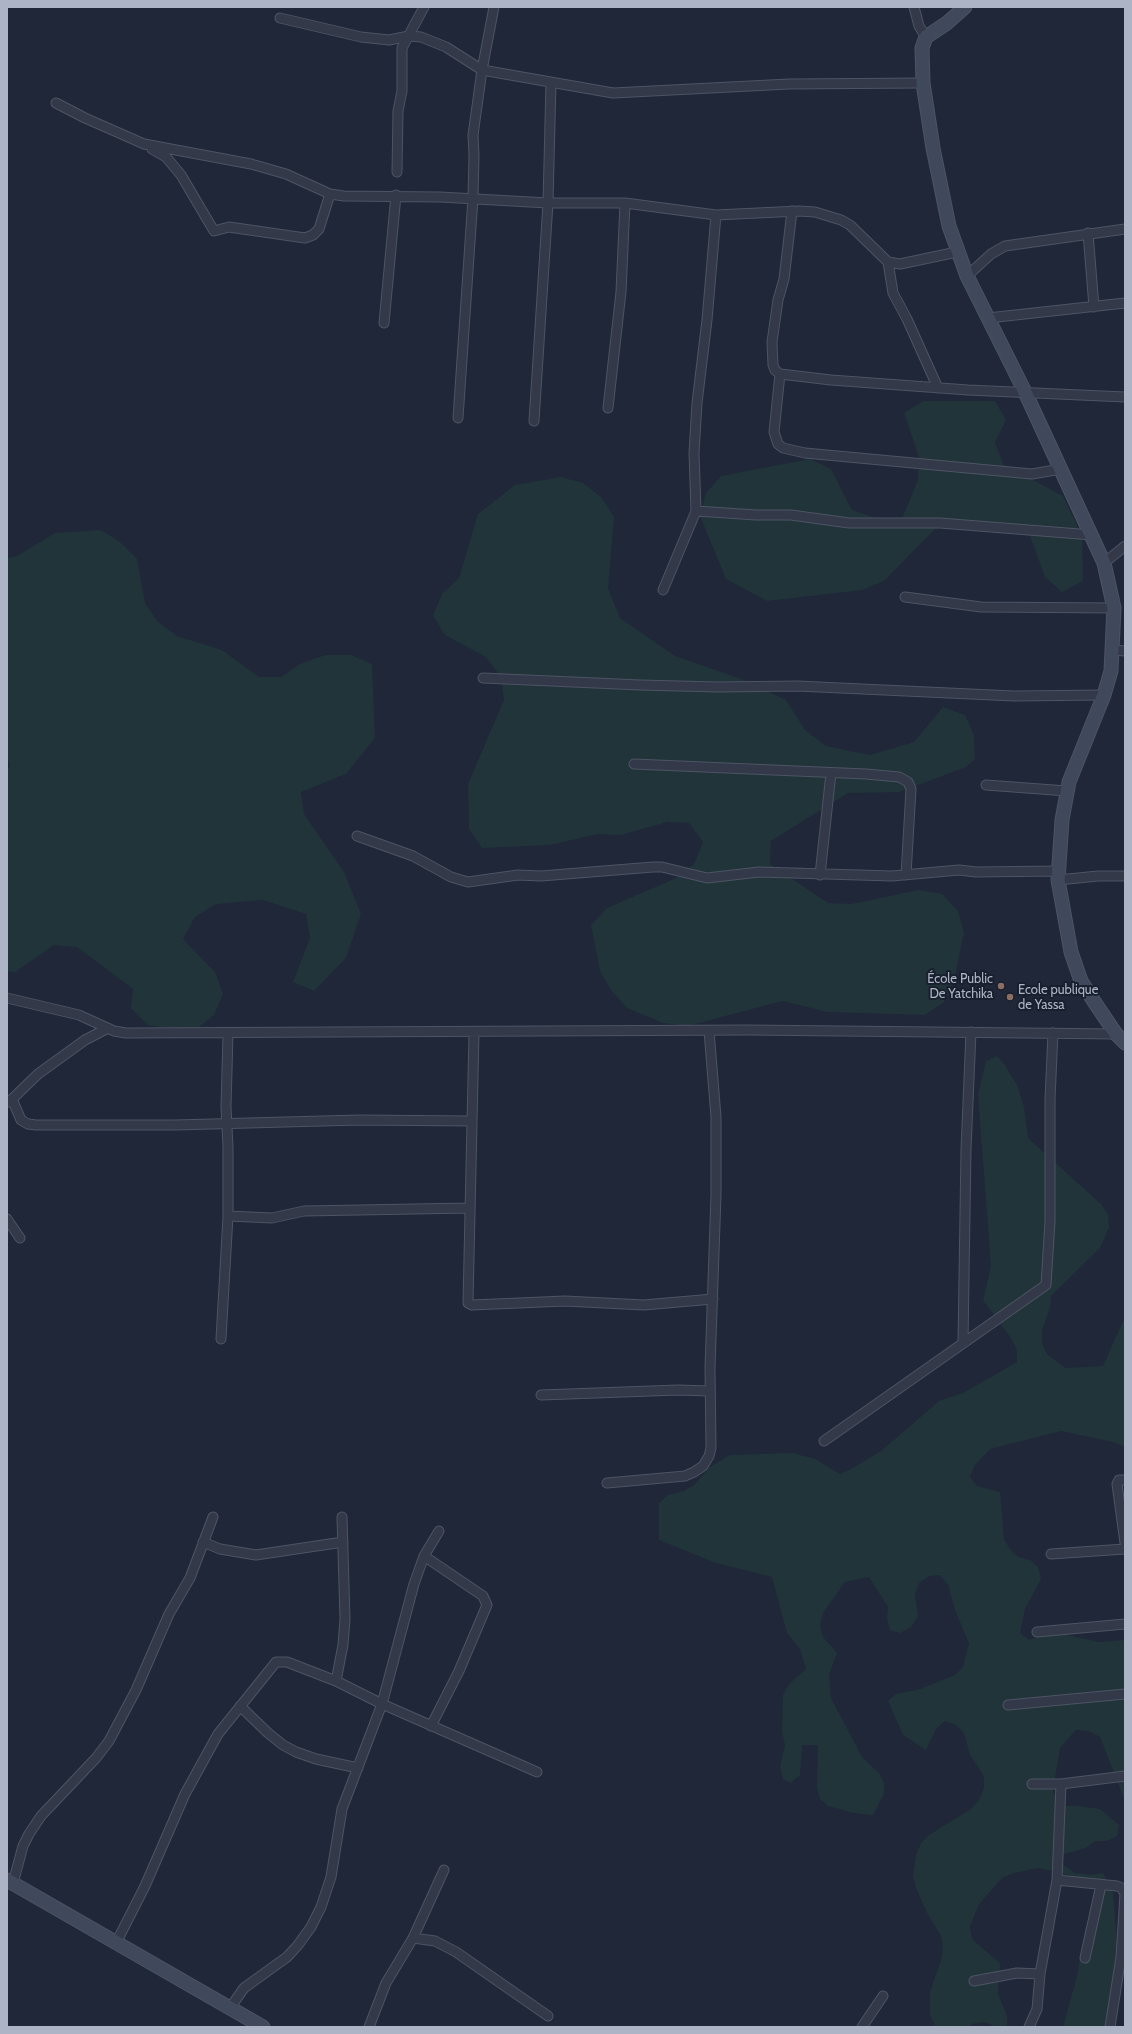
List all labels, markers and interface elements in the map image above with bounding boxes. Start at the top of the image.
place label: École Public De Yatchika [927,971,993,1002]
marker: École Public De Yatchika [996,981,1006,991]
place label: Ecole publique de Yassa [1018,982,1098,1013]
marker: Ecole publique de Yassa [1005,992,1015,1002]

